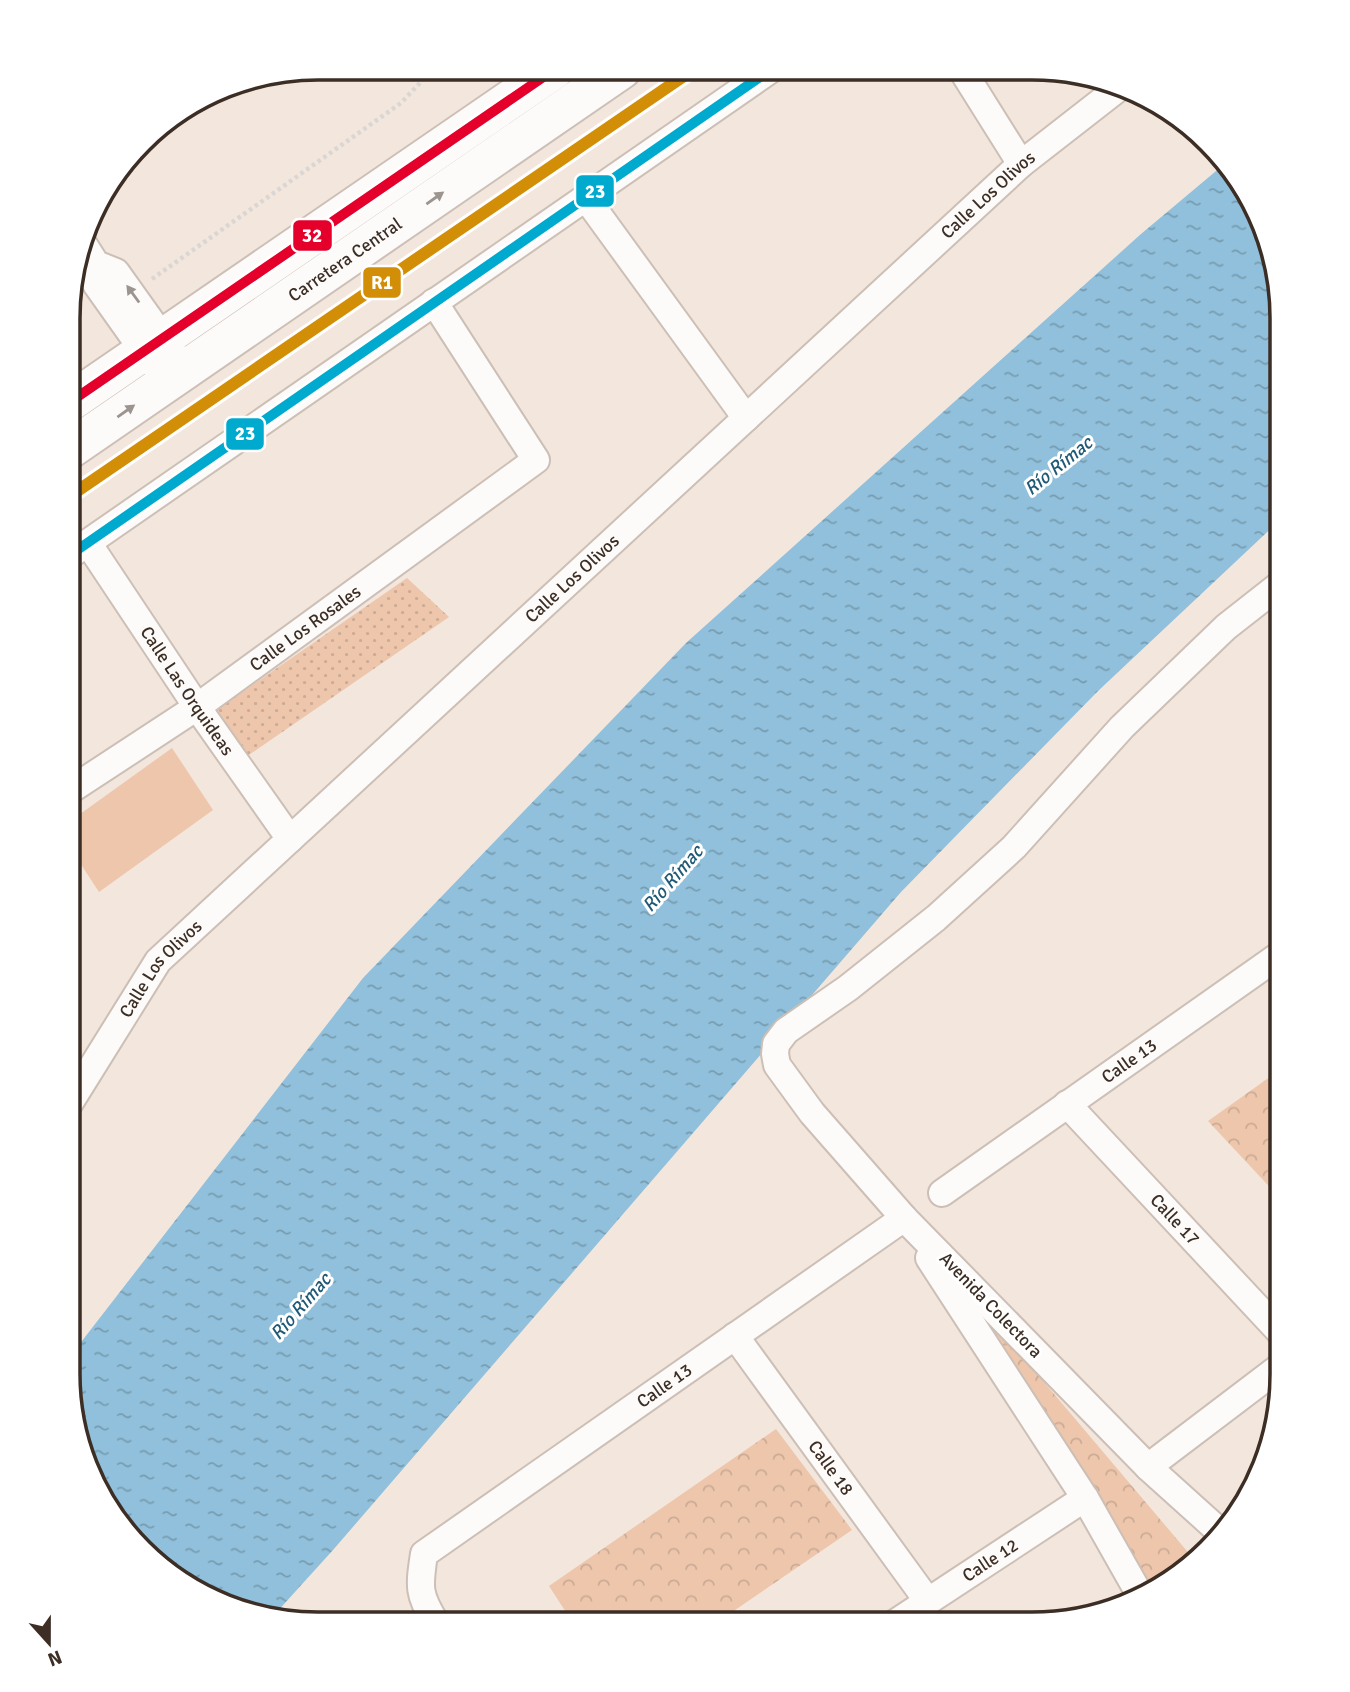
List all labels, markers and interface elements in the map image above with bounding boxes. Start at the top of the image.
street label: Calle Los Olivos [936,146,1040,244]
line badge: 23 [575,174,615,208]
text: 23 [585,180,605,204]
one-way arrow [426,191,444,205]
street label: Carretera Central [284,213,406,307]
line badge: 32 [292,219,333,252]
text: 32 [302,224,322,248]
line badge: R1 [362,266,402,299]
text: R1 [371,271,393,295]
one-way arrow [126,285,140,303]
one-way arrow [117,404,135,418]
line badge: 23 [225,417,265,451]
text: 23 [235,422,255,446]
water label: Río Rímac [1020,430,1099,501]
street label: Calle Los Olivos [520,530,624,628]
street label: Calle Los Rosales [245,580,365,676]
street label: Calle Las Orquideas [135,622,239,760]
water label: Río Rímac [637,839,710,917]
street label: Calle Los Olivos [115,915,206,1022]
street label: Calle 13 [1097,1034,1161,1088]
street label: Calle 17 [1145,1189,1204,1250]
street label: Avenida Colectora [935,1247,1047,1363]
water label: Río Rímac [265,1267,338,1345]
street label: Calle 13 [632,1359,696,1413]
street label: Calle 18 [804,1436,858,1500]
street label: Calle 12 [958,1534,1022,1587]
north arrow [14,1608,84,1678]
text: N [44,1644,65,1672]

